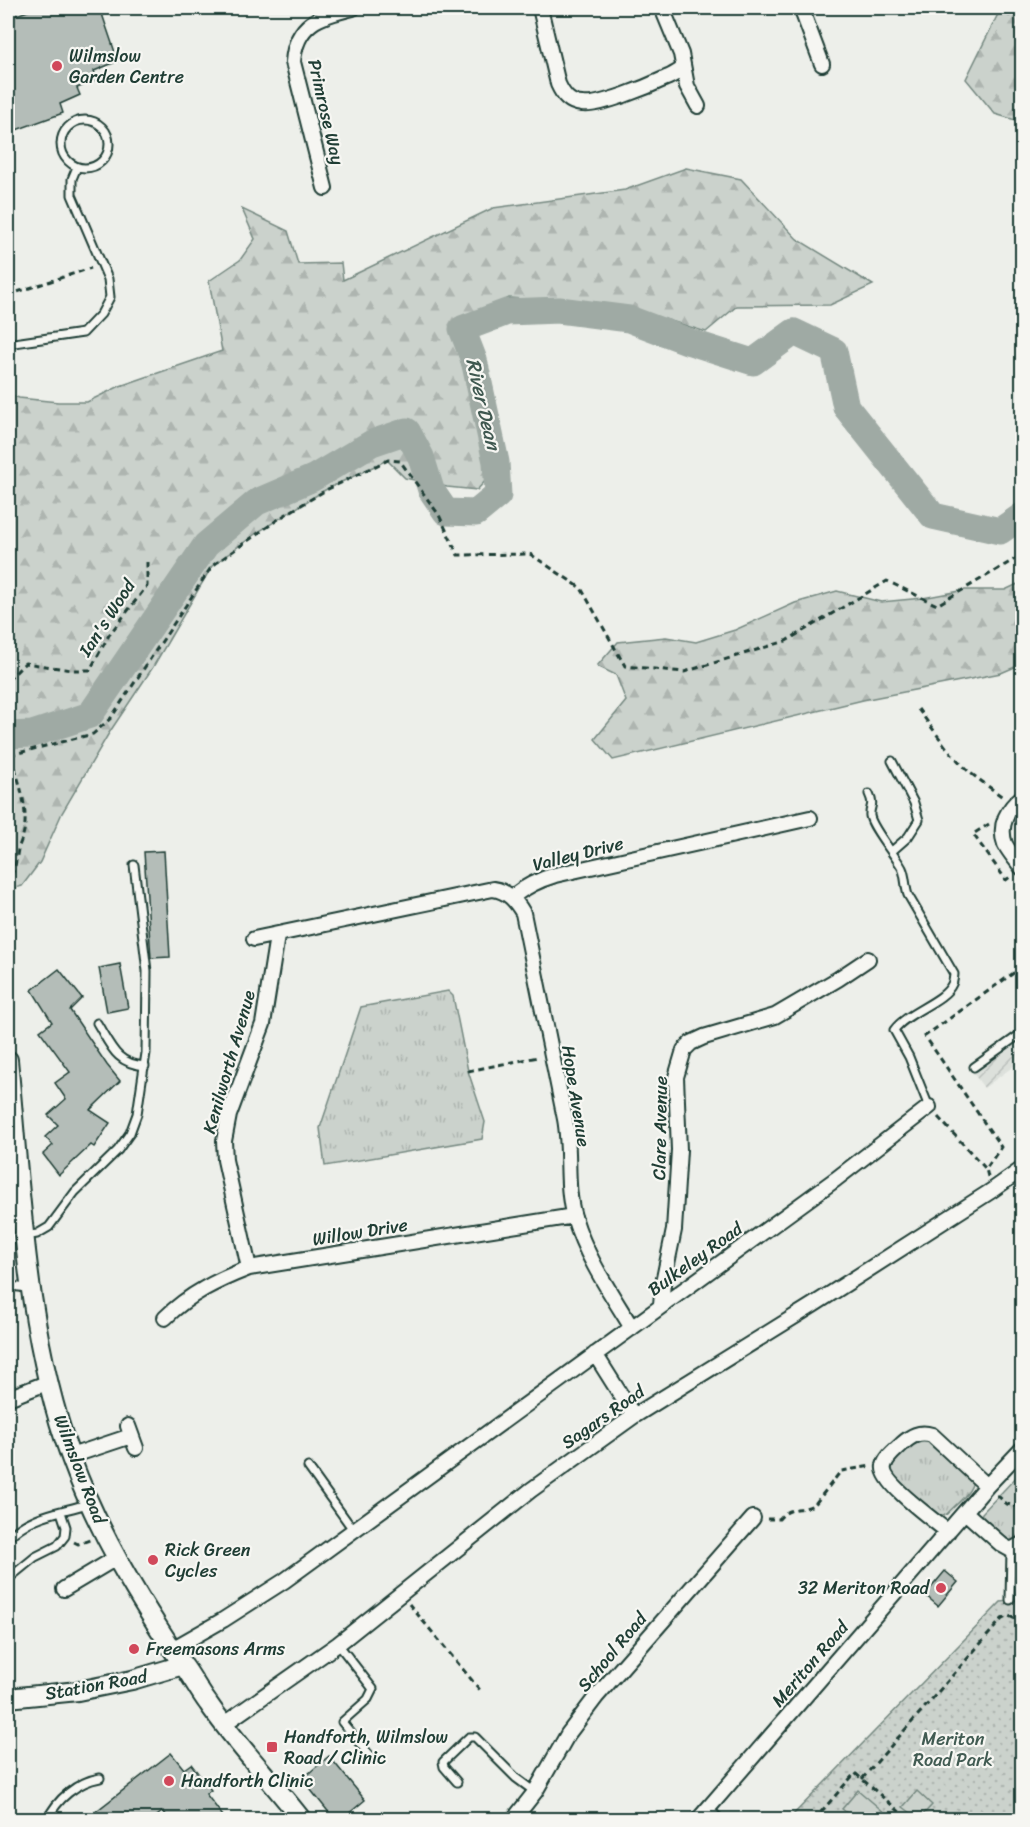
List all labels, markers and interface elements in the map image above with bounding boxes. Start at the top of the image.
place label: Wilmslow Garden Centre [69,40,184,93]
street label: Primrose Way [298,56,354,169]
marker: Wilmslow Garden Centre [50,59,64,73]
water label: River Dean [455,355,511,455]
street label: Ian's Wood [69,572,145,664]
street label: Valley Drive [529,827,627,881]
street label: Kenilworth Avenue [193,986,265,1138]
street label: Hope Avenue [552,1043,600,1149]
street label: Clare Avenue [643,1076,677,1180]
street label: Willow Drive [310,1209,410,1255]
street label: Bulkeley Road [641,1212,751,1305]
street label: Sagars Road [554,1375,653,1458]
street label: Wilmslow Road [44,1410,116,1530]
place label: Rick Green Cycles [165,1534,251,1587]
marker: Rick Green Cycles [146,1553,160,1567]
place label: 32 Meriton Road [798,1572,931,1604]
marker: 32 Meriton Road [934,1581,948,1595]
street label: School Road [569,1604,656,1699]
street label: Meriton Road [763,1612,858,1715]
place label: Freemasons Arms [146,1633,286,1665]
marker: Freemasons Arms [127,1642,141,1656]
street label: Station Road [43,1660,151,1710]
place label: Handforth, Wilmslow Road / Clinic [284,1721,449,1774]
park label: Meriton Road Park [913,1723,993,1776]
marker: Handforth, Wilmslow Road / Clinic [265,1740,279,1754]
place label: Handforth Clinic [181,1765,313,1797]
marker: Handforth Clinic [162,1774,176,1788]

